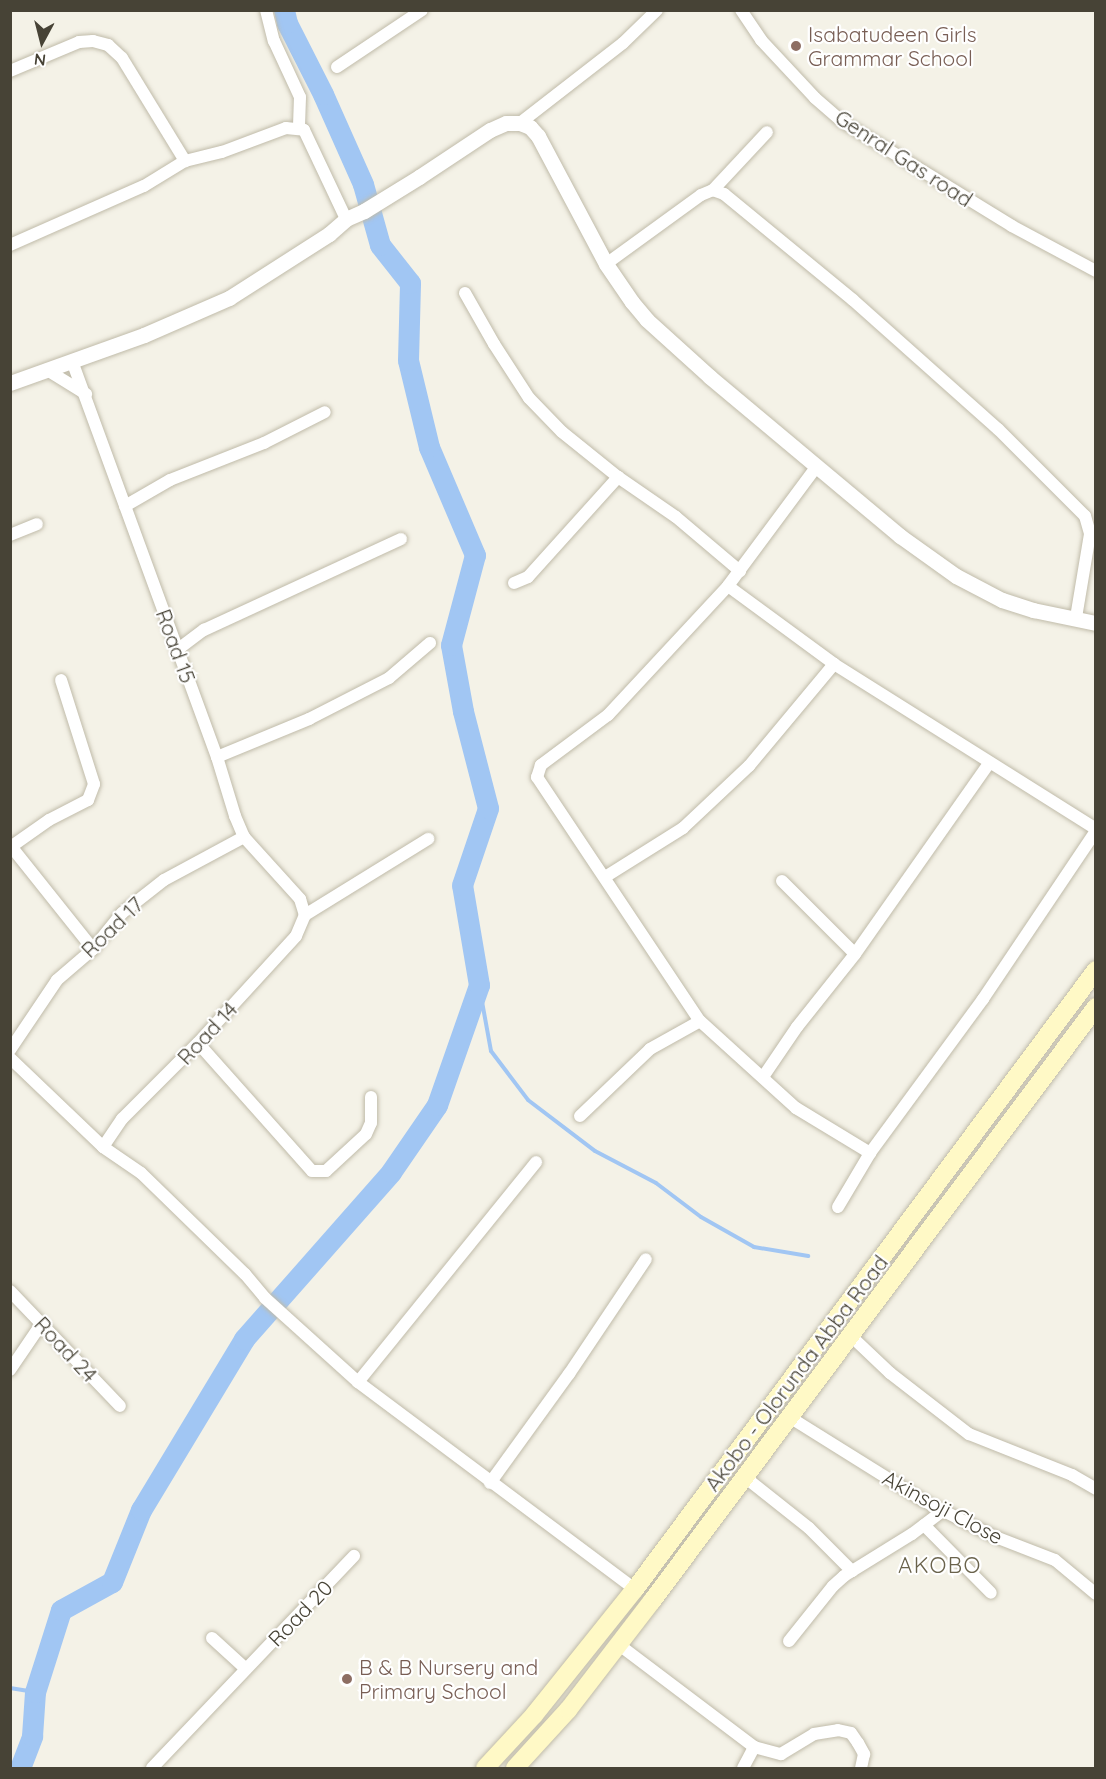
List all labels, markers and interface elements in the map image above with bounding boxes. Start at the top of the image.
north arrow [12,12,72,72]
place label: Isabatudeen Girls Grammar School [808,21,977,71]
marker: Isabatudeen Girls Grammar School [789,39,803,53]
text: N [33,49,47,71]
street label: Genral Gas road [831,104,977,212]
street label: Road 15 [151,605,201,687]
street label: Road 17 [76,891,148,963]
street label: Road 14 [172,996,242,1070]
street label: Akobo - Olorunda Abba Road [699,1250,893,1496]
street label: Road 24 [29,1311,103,1387]
street label: Akinsoji Close [879,1465,1007,1549]
district label: AKOBO [898,1553,982,1579]
street label: Road 20 [262,1575,338,1651]
place label: B & B Nursery and Primary School [359,1654,538,1704]
marker: B & B Nursery and Primary School [340,1672,354,1686]

